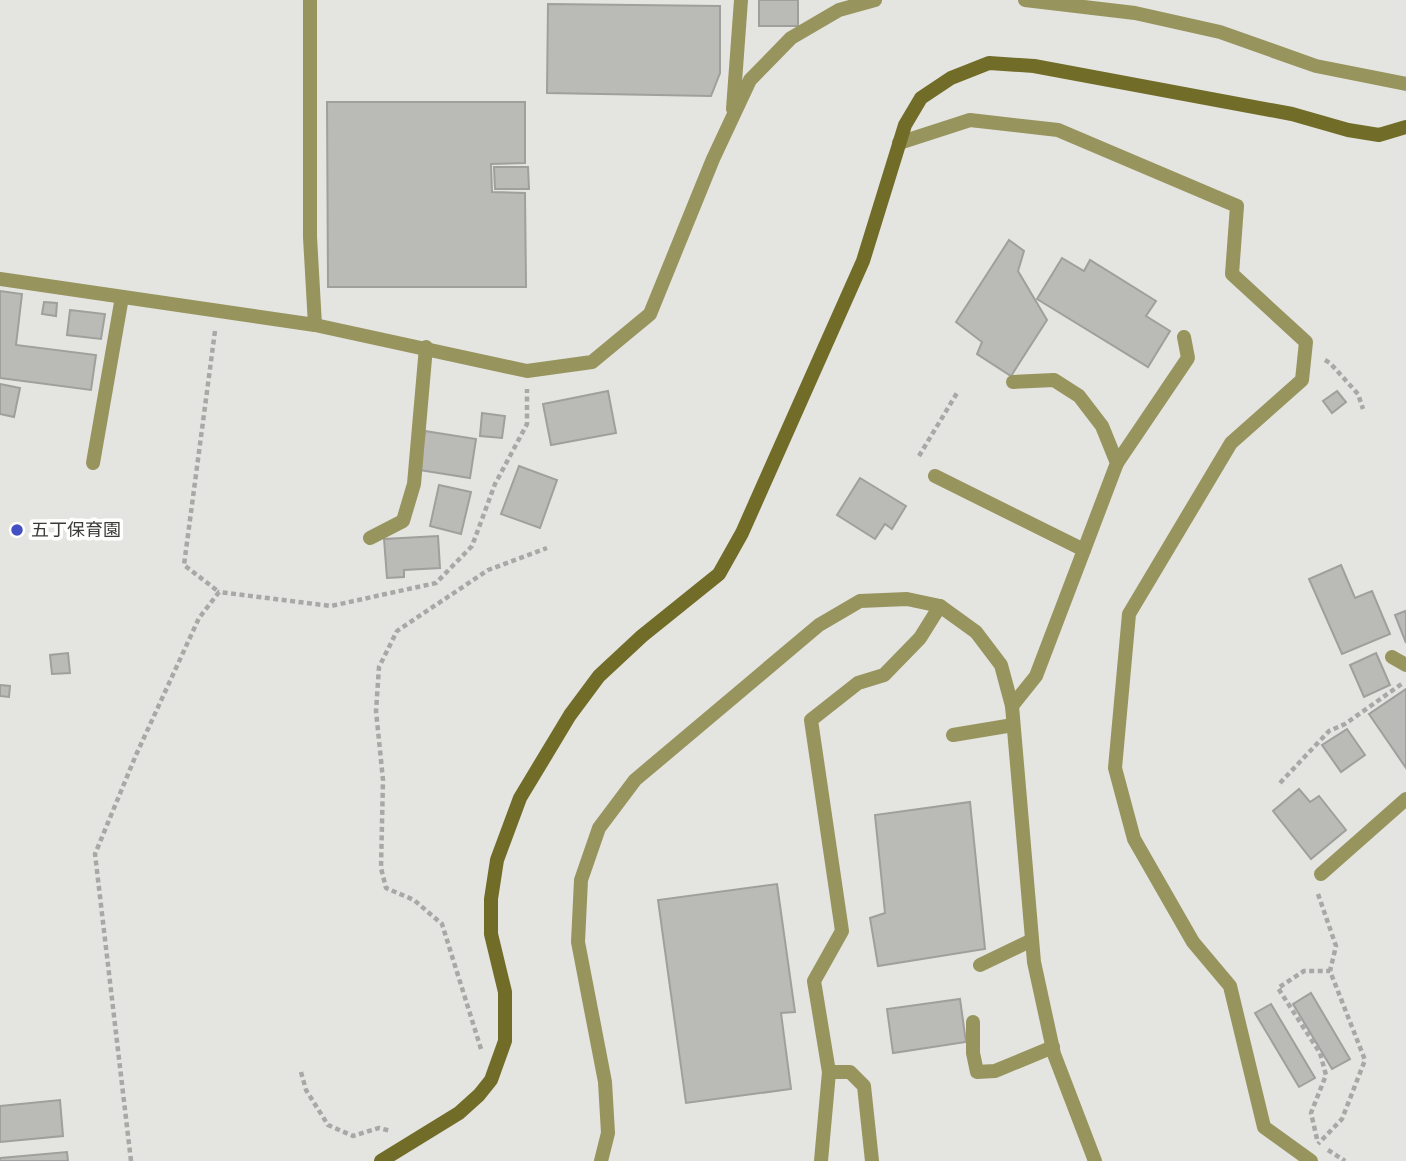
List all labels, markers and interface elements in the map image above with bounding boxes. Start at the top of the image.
place label: 五丁保育園 [31,519,121,541]
marker: 五丁保育園 [9,522,25,538]

